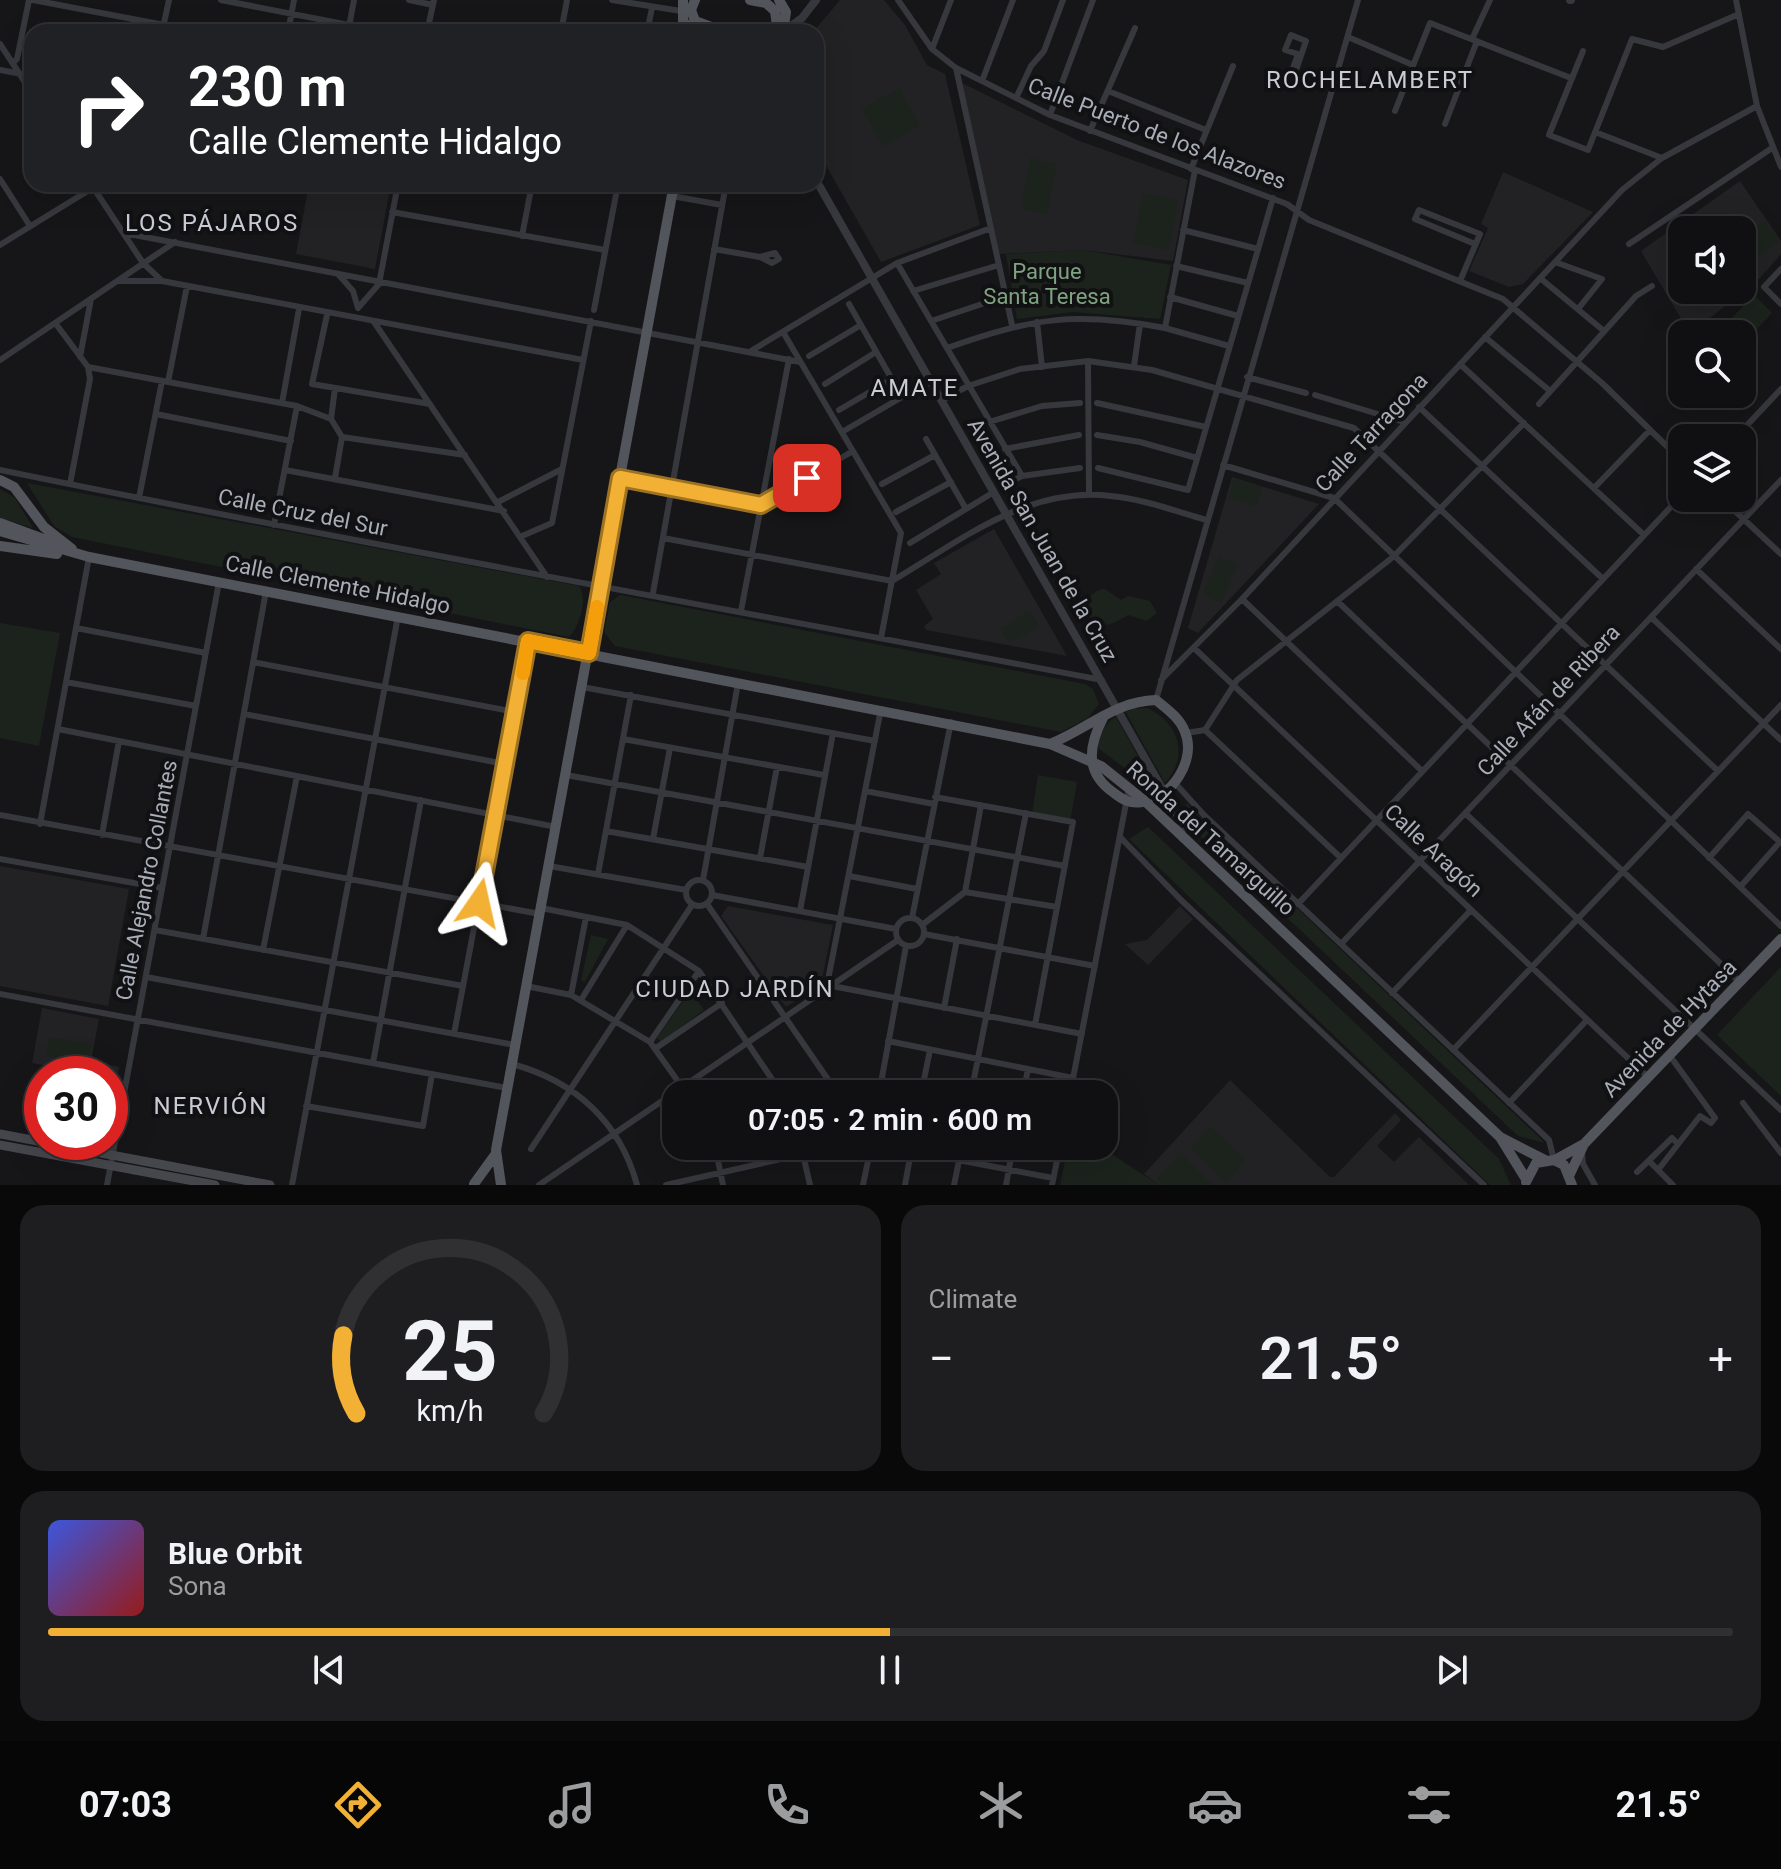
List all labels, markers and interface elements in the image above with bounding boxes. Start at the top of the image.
text: 230 m [188,54,347,120]
icon: right [56,56,160,160]
district label: ROCHELAMBERT [1266,66,1474,94]
street label: Calle Puerto de los Alazores [1024,73,1289,194]
text: Calle Clemente Hidalgo [188,121,562,163]
district label: LOS PÁJAROS [125,209,299,237]
map controls [1668,216,1756,512]
button: sound [1668,216,1756,304]
park label: Parque Santa Teresa [983,259,1111,309]
button: search [1668,320,1756,408]
street label: Calle Tarragona [1310,368,1433,497]
district label: AMATE [871,374,959,402]
street label: Avenida San Juan de la Cruz [963,414,1123,666]
button: layers [1668,424,1756,512]
pin [773,444,841,512]
icon: arrive [785,456,829,500]
street label: Calle Cruz del Sur [216,484,390,541]
street label: Calle Clemente Hidalgo [223,550,452,619]
street label: Calle Afán de Ribera [1472,620,1625,781]
street label: Ronda del Tamarguillo [1121,756,1300,921]
street label: Calle Alejandro Collantes [111,758,182,1002]
street label: Calle Aragón [1380,799,1488,902]
position arrow [437,861,521,945]
street label: Avenida de Hytasa [1597,954,1741,1102]
district label: CIUDAD JARDÍN [635,975,835,1003]
speed limit sign: 30 [24,1056,128,1160]
district label: NERVIÓN [154,1092,268,1120]
text: 07:05 · 2 min · 600 m [748,1102,1032,1137]
text: Climate [929,1284,1017,1314]
text: 25 [403,1303,498,1400]
text: 21.5° [1259,1323,1402,1394]
text: − [929,1333,954,1385]
text: + [1708,1333,1733,1385]
text: km/h [417,1394,484,1428]
text: Blue Orbit [168,1536,302,1571]
text: Sona [168,1571,227,1601]
icon: previous [307,1648,351,1692]
icon: pause [868,1648,912,1692]
icon: next [1430,1648,1474,1692]
icon: directions [330,1777,386,1833]
icon: music [544,1777,600,1833]
icon: phone [759,1777,815,1833]
icon: climate [973,1777,1029,1833]
icon: car [1187,1777,1243,1833]
icon: filters [1401,1777,1457,1833]
text: 07:03 [79,1784,172,1826]
text: 21.5° [1615,1784,1702,1826]

